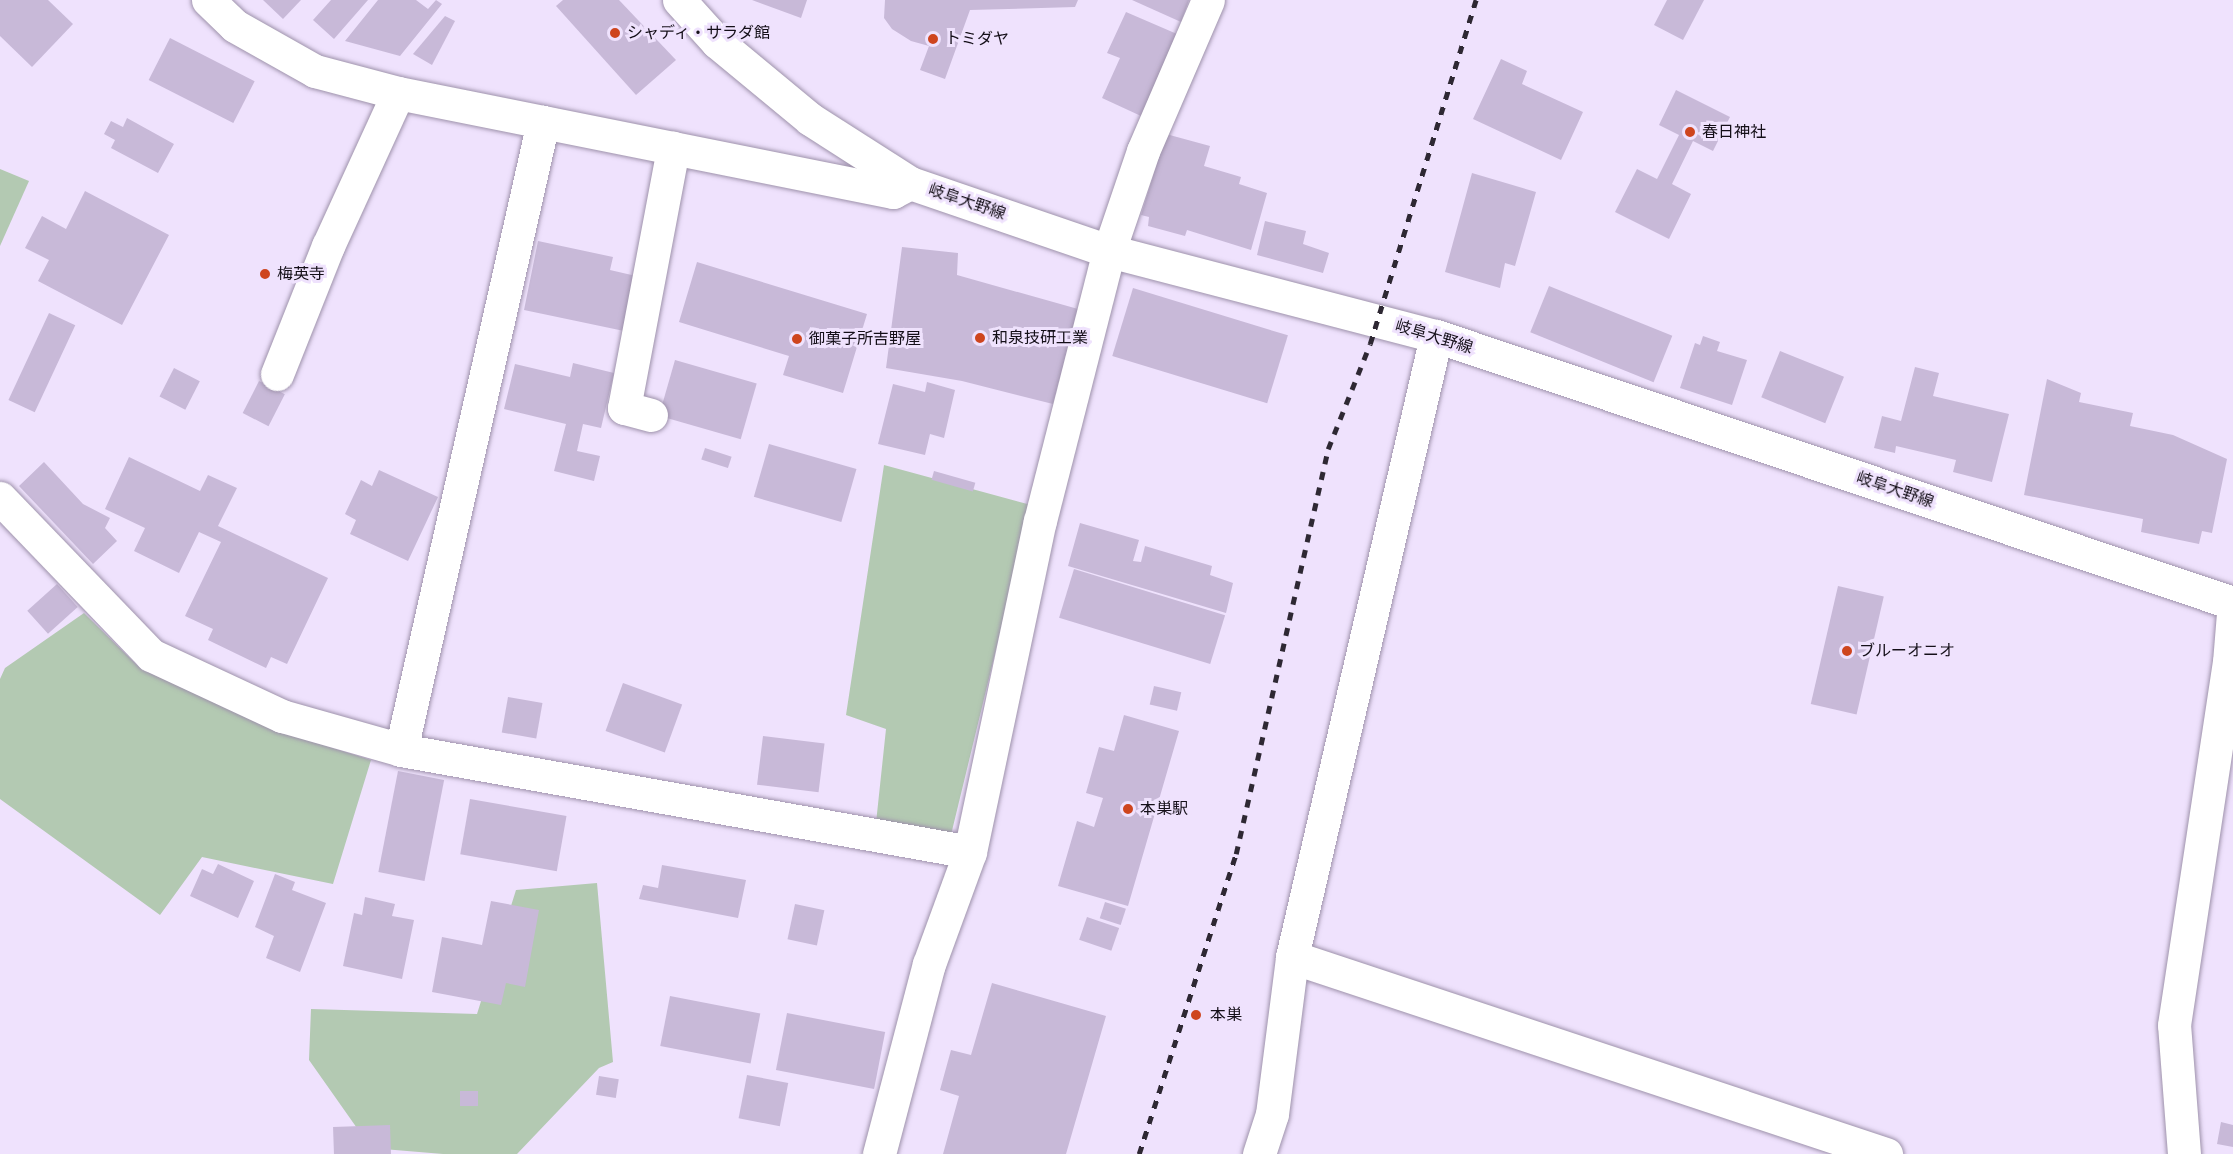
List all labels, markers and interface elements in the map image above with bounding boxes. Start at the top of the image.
place label: シャディ・サラダ館 [627,23,771,43]
marker: シャディ・サラダ館 [608,26,622,40]
place label: トミダヤ [945,29,1009,49]
marker: トミダヤ [926,32,940,46]
place label: 春日神社 [1702,122,1766,142]
marker: 春日神社 [1683,125,1697,139]
street label: 岐阜大野線 [926,180,1008,224]
place label: 梅英寺 [277,264,325,284]
marker: 梅英寺 [258,267,272,281]
street label: 岐阜大野線 [1393,316,1475,358]
place label: 和泉技研工業 [992,328,1088,348]
place label: 御菓子所吉野屋 [809,329,921,349]
marker: 和泉技研工業 [973,331,987,345]
marker: 御菓子所吉野屋 [790,332,804,346]
street label: 岐阜大野線 [1854,468,1936,512]
place label: ブルーオニオ [1859,641,1955,661]
marker: ブルーオニオ [1840,644,1854,658]
place label: 本巣駅 [1140,799,1188,819]
marker: 本巣駅 [1121,802,1135,816]
place label: 本巣 [1210,1005,1242,1025]
marker: 本巣 [1187,1006,1205,1024]

